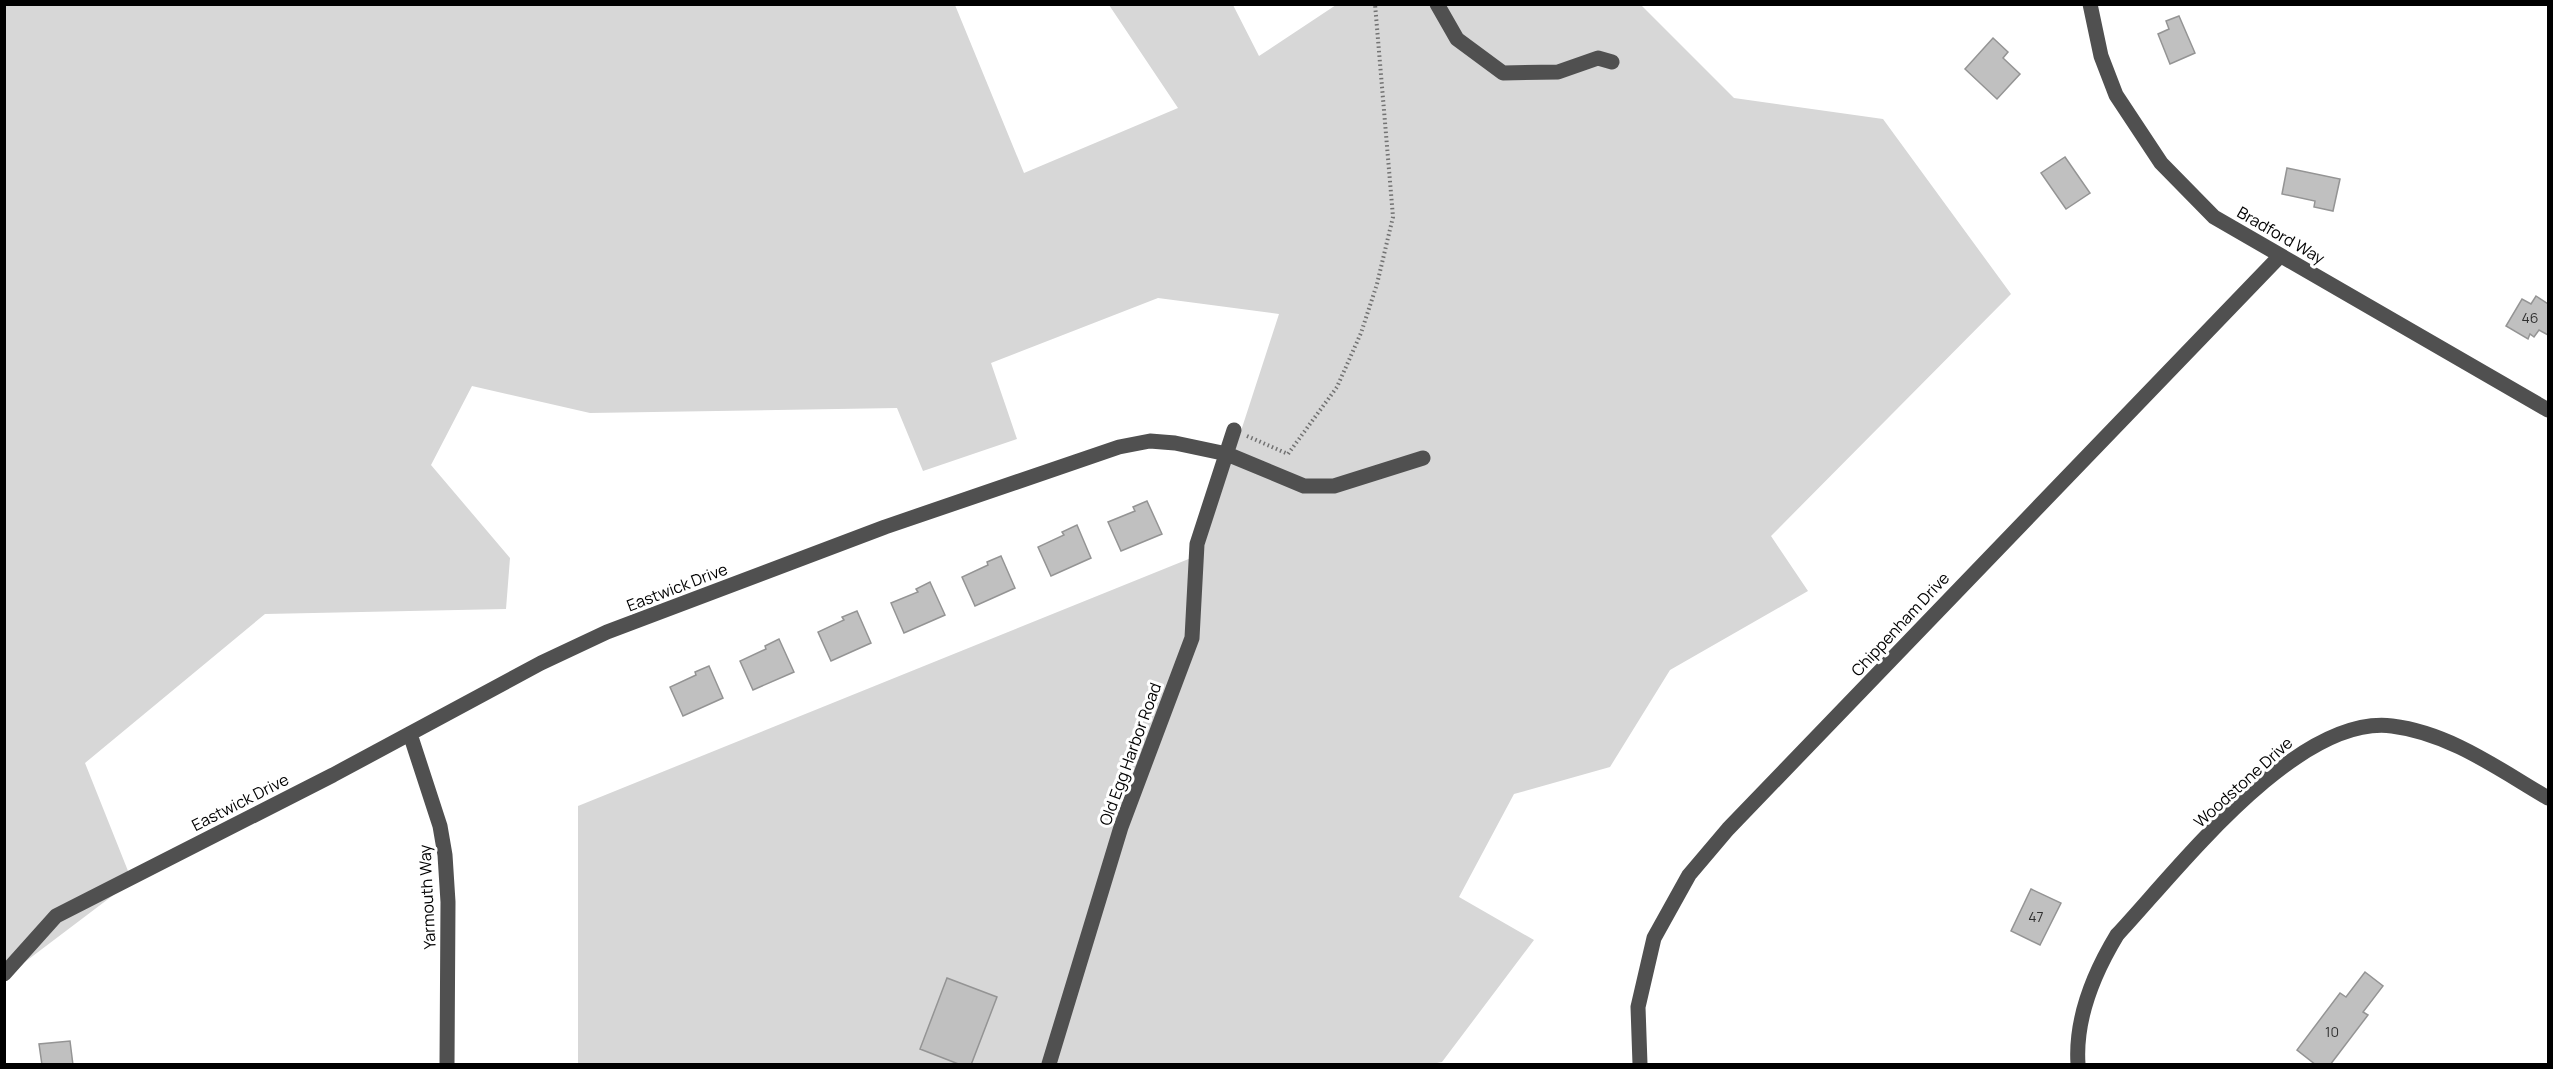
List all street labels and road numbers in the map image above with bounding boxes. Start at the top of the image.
street label: Bradford Way [2233,201,2329,269]
street label: Eastwick Drive [623,558,731,616]
street label: Chippenham Drive [1846,567,1954,681]
street label: Old Egg Harbor Road [1094,679,1166,829]
street label: Woodstone Drive [2189,732,2297,832]
street label: Eastwick Drive [188,768,292,836]
street label: Yarmouth Way [413,843,441,950]

